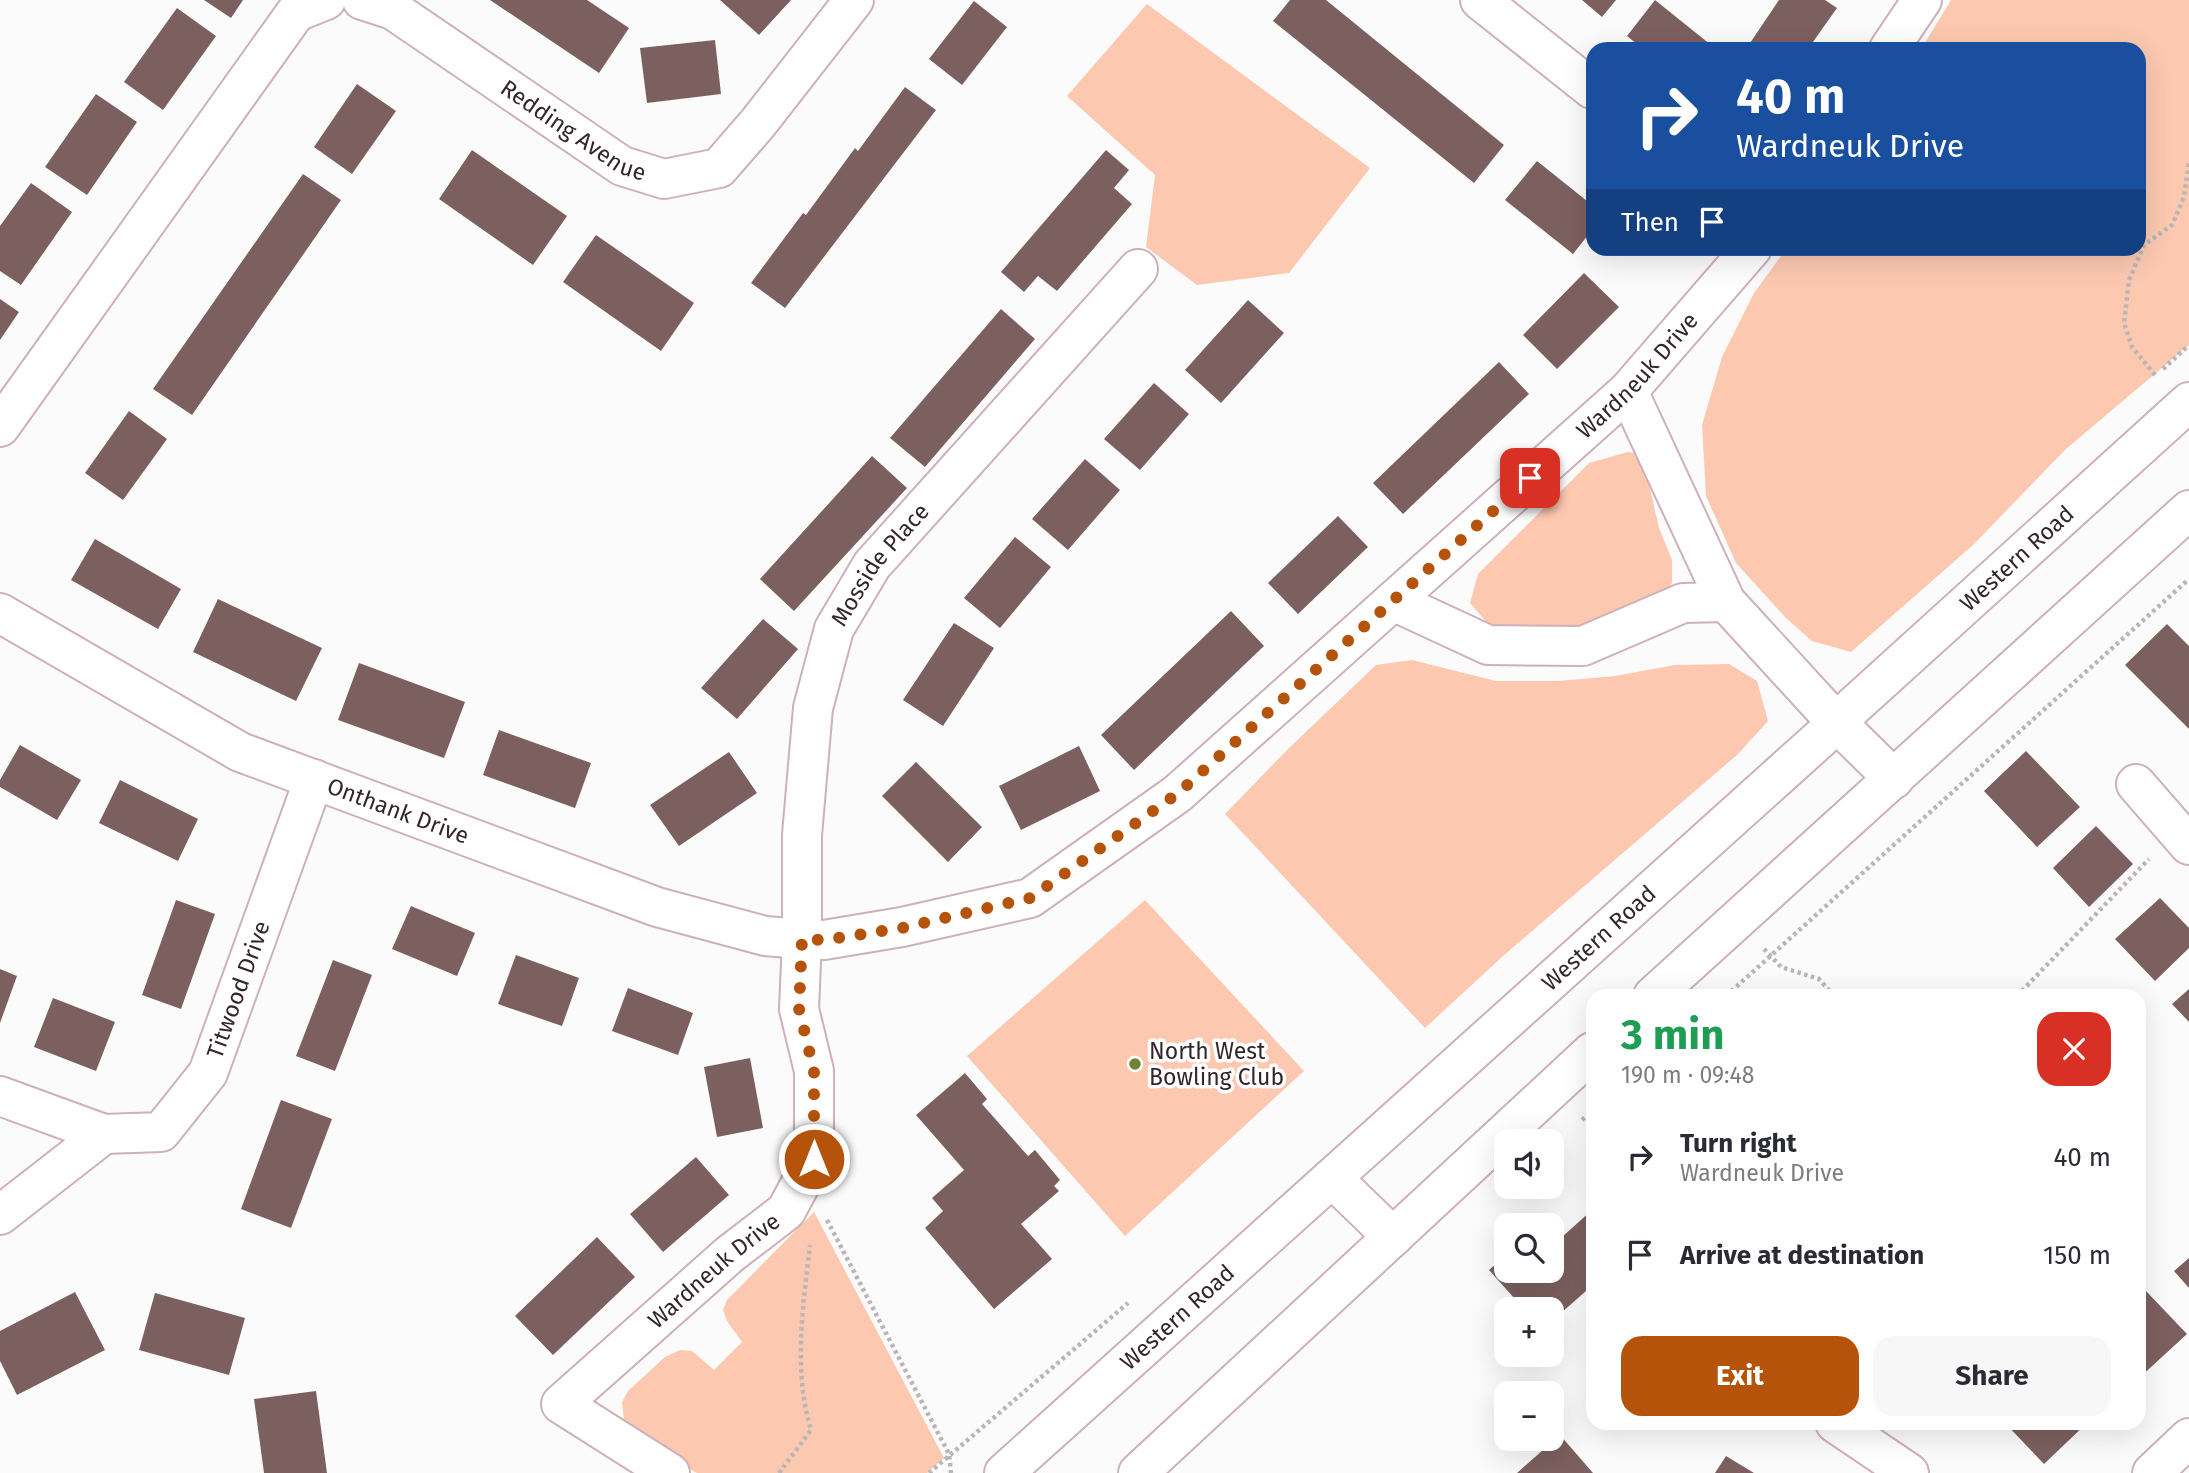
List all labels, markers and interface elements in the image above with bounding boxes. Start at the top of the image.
text: 40 m [1736,67,1845,126]
icon: right [1621,70,1712,161]
street label: Redding Avenue [495,74,649,187]
text: Wardneuk Drive [1736,127,1964,165]
icon: arrive [1693,203,1731,241]
text: Then [1621,207,1679,238]
street label: Wardneuk Drive [1571,307,1704,444]
pin [1500,448,1560,508]
icon: arrive [1511,459,1549,497]
street label: Mosside Place [825,497,935,631]
street label: Western Road [1954,499,2079,617]
street label: Onthank Drive [323,772,473,850]
street label: Western Road [1536,879,1662,996]
street label: Titwood Drive [201,917,276,1062]
text: 3 min [1621,1010,1724,1060]
button: close [2037,1012,2111,1086]
place label: North West Bowling Club [1149,1037,1284,1091]
marker: North West Bowling Club [1127,1056,1143,1072]
text: 190 m · 09:48 [1621,1061,1754,1089]
position arrow [777,1122,851,1196]
text: Turn right [1680,1128,1797,1159]
map controls [1494,1129,1564,1451]
button: sound [1494,1129,1564,1199]
icon: right [1621,1138,1659,1176]
text: 40 m [2053,1142,2111,1173]
text: Wardneuk Drive [1680,1159,1844,1187]
street label: Wardneuk Drive [642,1207,785,1334]
button: search [1494,1213,1564,1283]
icon: arrive [1621,1236,1659,1274]
text: Arrive at destination [1680,1240,1924,1271]
text: 150 m [2043,1240,2111,1271]
street label: Western Road [1114,1259,1240,1376]
button: + [1494,1297,1564,1367]
button: Exit [1621,1336,1859,1416]
button: Share [1873,1336,2111,1416]
button: − [1494,1381,1564,1451]

